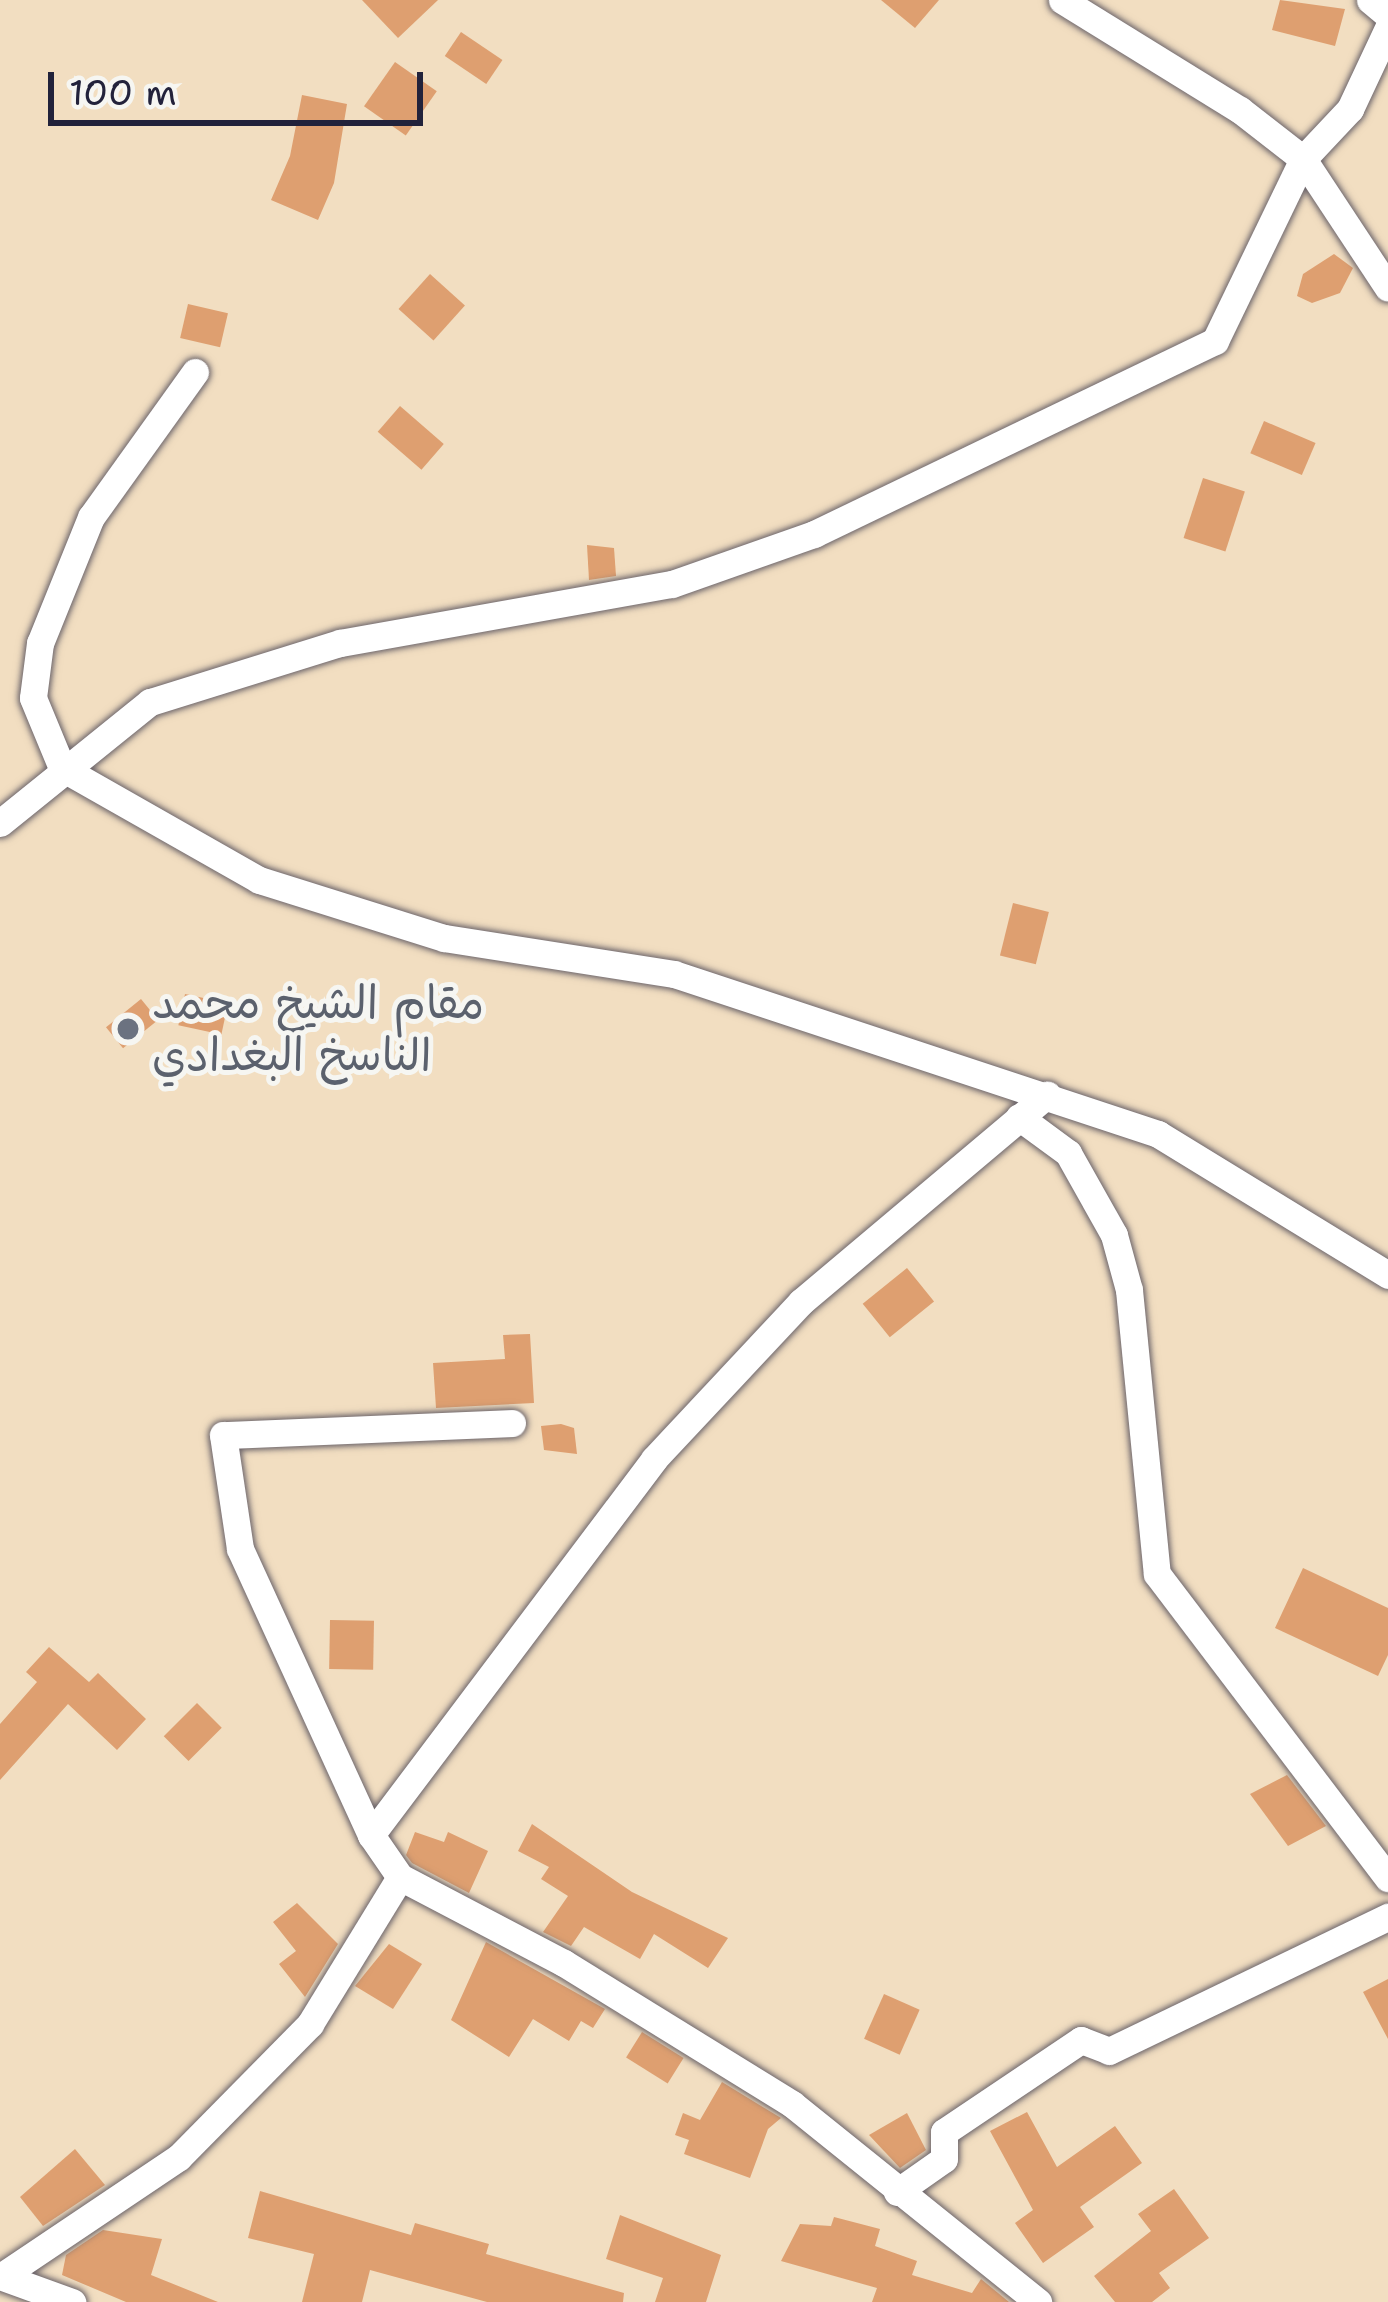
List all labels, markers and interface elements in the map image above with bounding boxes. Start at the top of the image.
scale bar [54,48,429,122]
text: 100 m [69,68,177,117]
place label: مقام الشيخ محمد الناسخ البغدادي [152,976,484,1082]
marker: مقام الشيخ محمد الناسخ البغدادي [115,1016,141,1042]

